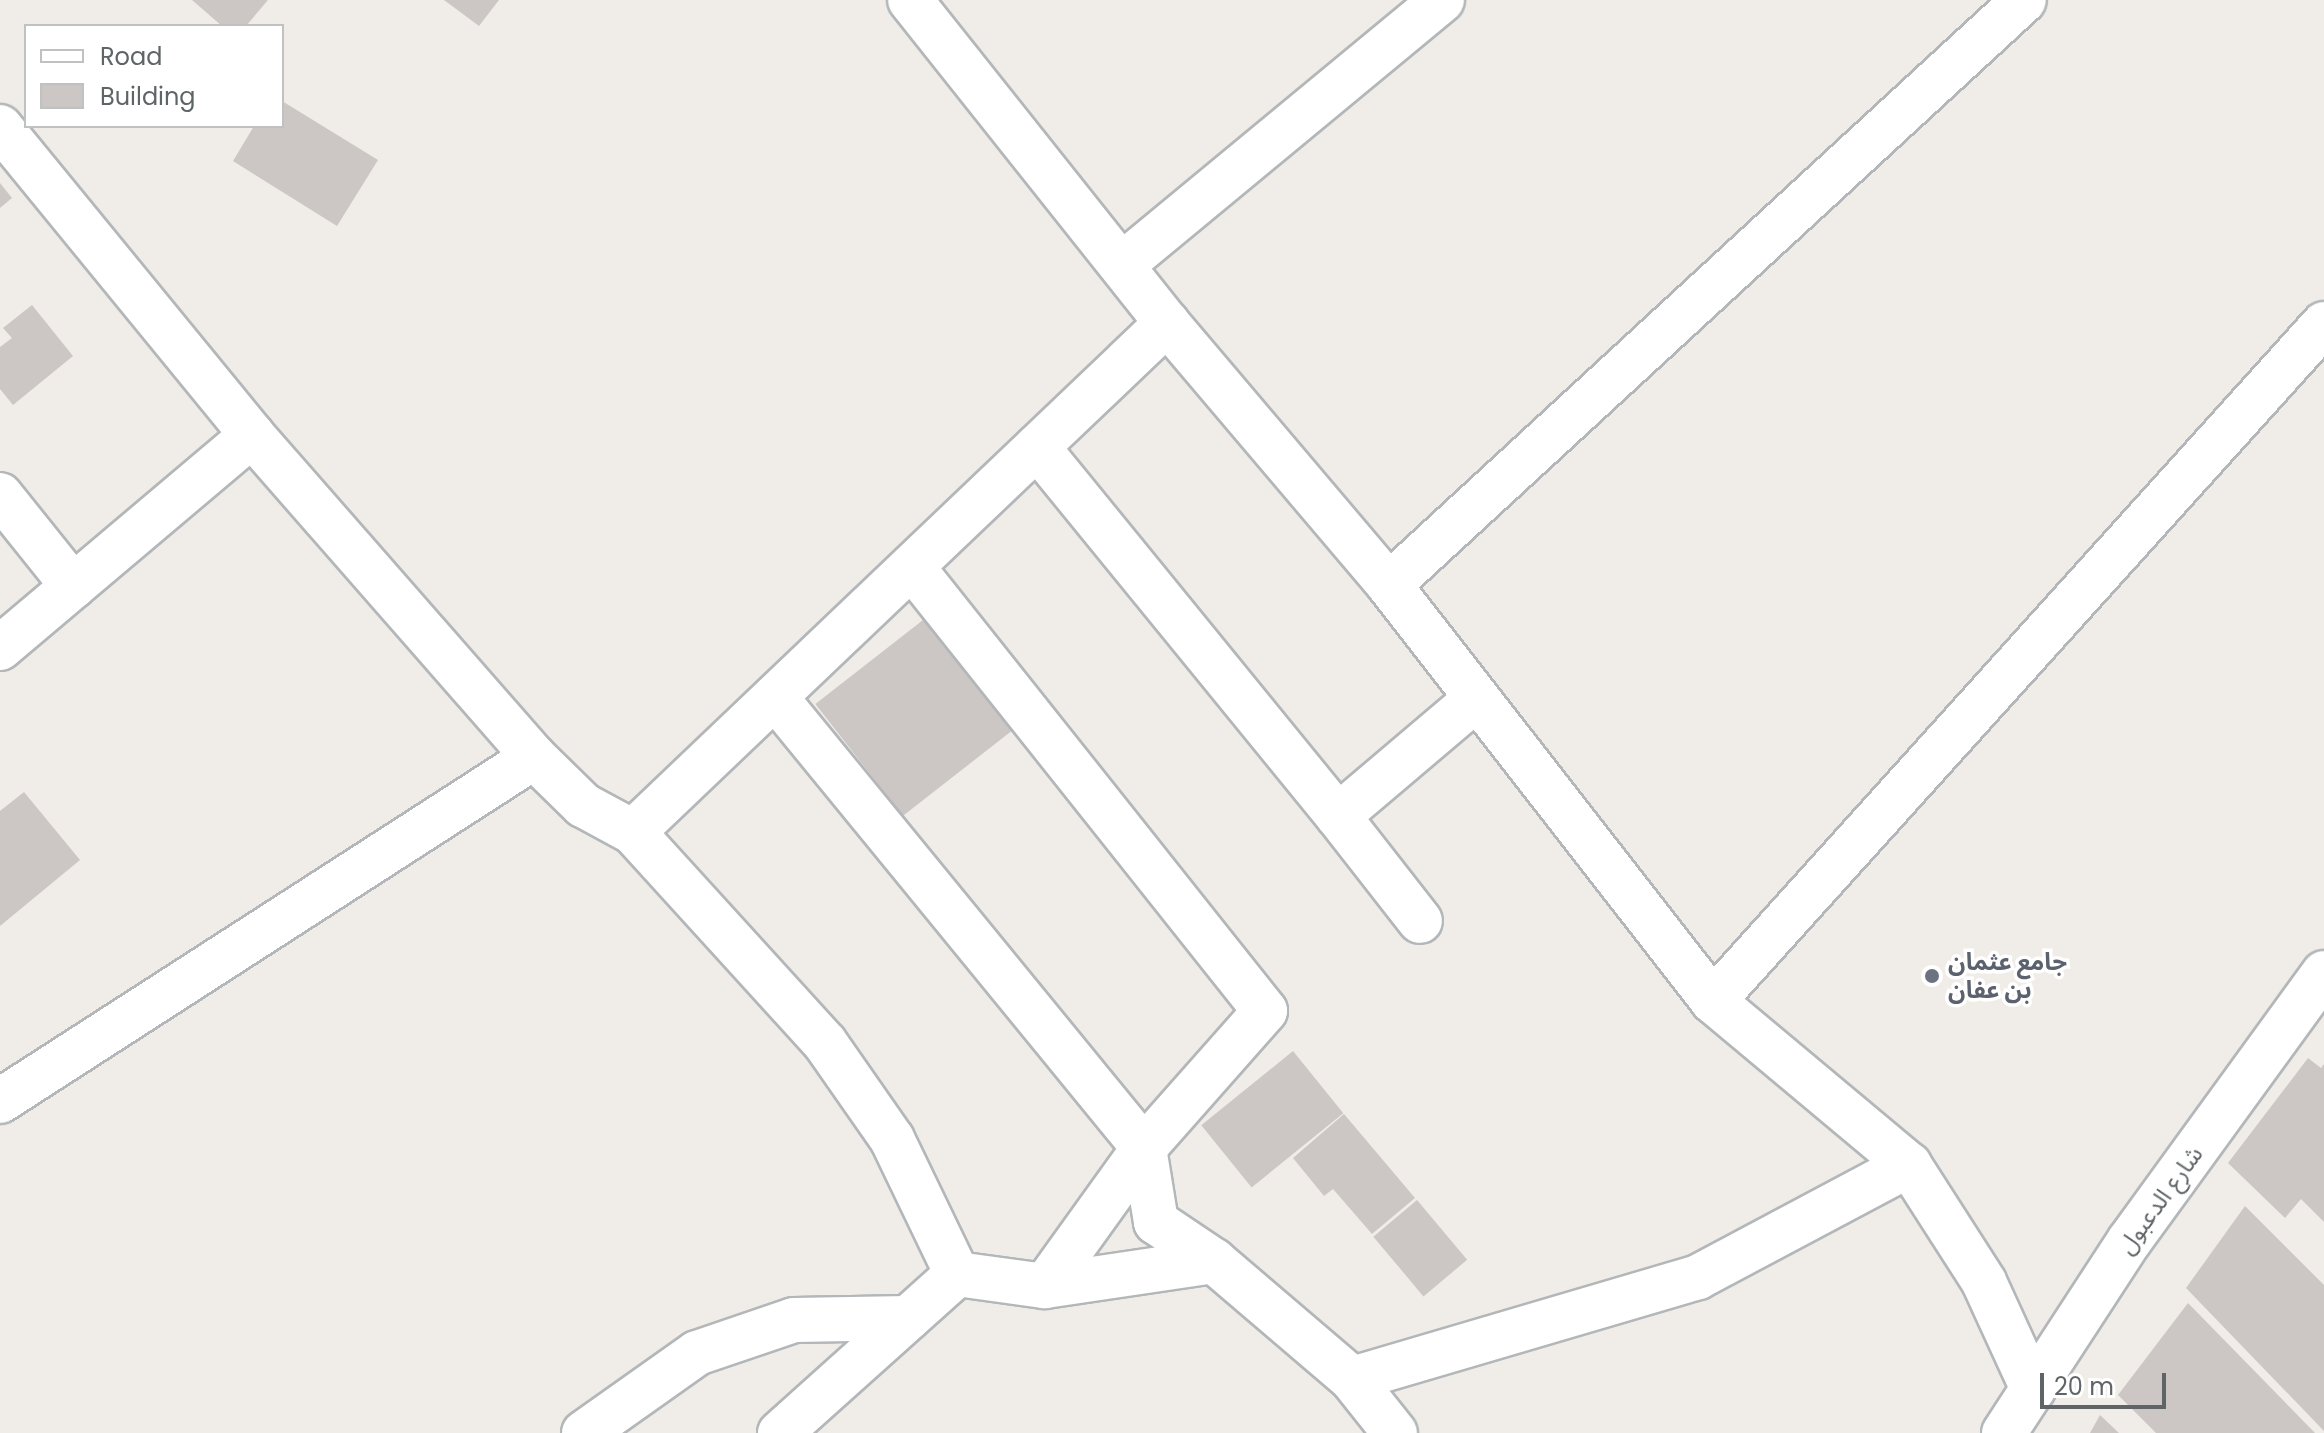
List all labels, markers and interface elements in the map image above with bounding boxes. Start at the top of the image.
legend [24,24,284,128]
text: Road [100,40,162,73]
text: Building [100,80,196,113]
place label: جامع عثمان بن عفان [1948,948,2067,1004]
marker: جامع عثمان بن عفان [1923,967,1941,985]
street label: شارع الدعبول [2111,1140,2209,1260]
scale bar [2044,1357,2170,1407]
text: 20 m [2054,1370,2114,1403]

